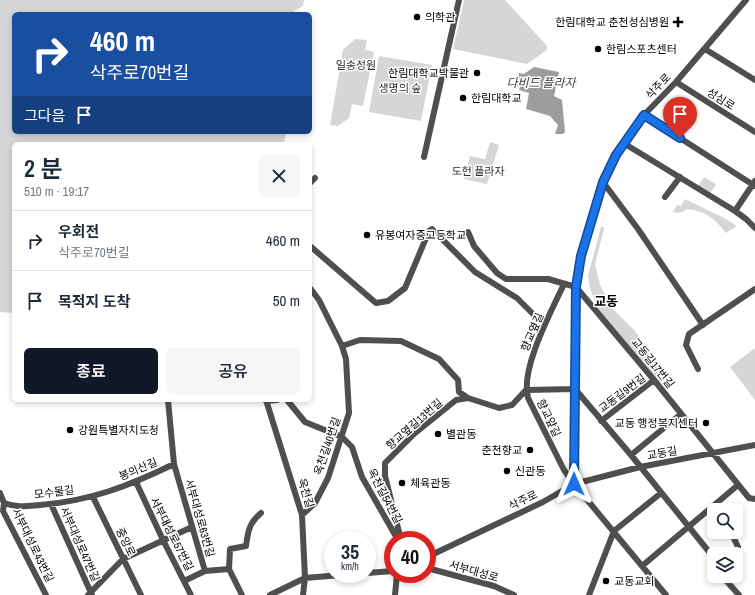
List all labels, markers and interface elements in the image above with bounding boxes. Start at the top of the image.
place label: 의학관 [425,10,455,24]
marker: 의학관 [412,12,422,22]
place label: 한림대학교 춘천성심병원 [555,15,669,29]
marker: 한림대학교 춘천성심병원 [672,16,684,28]
text: 460 m [90,22,155,60]
icon: right [24,28,76,80]
place label: 한림스포츠센터 [606,42,677,56]
marker: 한림스포츠센터 [593,44,603,54]
park label: 일송정원 [336,58,376,72]
text: 삭주로70번길 [90,60,189,85]
place label: 한림대학교박물관 [388,66,469,80]
marker: 한림대학교박물관 [472,68,482,78]
street label: 삭주로 [642,70,674,102]
water label: 다비드 플라자 [507,75,577,91]
park label: 생명의 숲 [379,81,422,95]
street label: 성심로 [704,85,738,113]
place label: 한림대학교 [471,91,522,105]
marker: 한림대학교 [458,93,468,103]
pin [663,97,697,138]
icon: arrive [669,103,691,125]
icon: arrive [73,104,95,126]
text: 그다음 [24,105,65,126]
text: 2 분 [24,152,63,184]
button: close [258,155,300,197]
park label: 도헌 플라자 [451,164,505,178]
text: 510 m · 19:17 [24,183,89,200]
text: 우회전 [58,221,99,242]
place label: 유봉여자중고등학교 [375,228,466,242]
icon: right [24,230,46,252]
text: 460 m [266,230,300,251]
marker: 유봉여자중고등학교 [362,230,372,240]
text: 삭주로70번길 [58,244,130,261]
icon: arrive [24,290,46,312]
text: 50 m [273,290,300,311]
text: 목적지 도착 [58,291,130,312]
district label: 교동 [594,293,618,310]
street label: 향교옆길 [518,311,546,353]
street label: 교동길17번길 [628,335,678,391]
button: 종료 [24,348,158,394]
button: 공유 [166,348,300,394]
street label: 교동길9번길 [596,371,648,415]
street label: 향교옆길13번길 [383,396,445,452]
street label: 향교앞길 [534,397,564,439]
street label: 옥천길40번길 [311,415,343,477]
place label: 교동 행정복지센터 [615,416,698,430]
marker: 교동 행정복지센터 [701,418,711,428]
place label: 강원특별자치도청 [78,423,159,437]
marker: 강원특별자치도청 [65,425,75,435]
place label: 별관동 [446,427,476,441]
marker: 별관동 [433,429,443,439]
place label: 춘천향교 [482,443,522,457]
street label: 교동길 [646,443,678,463]
marker: 춘천향교 [525,445,535,455]
street label: 봉의산길 [117,455,159,483]
position arrow [553,463,595,505]
place label: 신관동 [515,464,545,478]
street label: 옥천길54번길 [365,466,405,526]
marker: 신관동 [502,466,512,476]
street label: 옥천길 [295,476,317,510]
place label: 체육관동 [410,476,450,490]
street label: 서부대성로63번길 [182,477,218,559]
marker: 체육관동 [397,478,407,488]
street label: 모수물길 [33,483,75,501]
street label: 삭주로 [506,487,540,513]
street label: 서부대성로57번길 [147,495,197,573]
map controls [707,503,743,583]
button: search [707,503,743,539]
street label: 서부대성로47번길 [57,504,103,584]
street label: 서부대성로43번길 [9,506,57,584]
street label: 중앙로 [113,525,139,559]
speed limit sign: 40 [384,531,436,583]
text: 35 [341,538,359,565]
button: layers [707,547,743,583]
street label: 서부대성로 [448,557,500,585]
text: km/h [341,560,359,573]
place label: 교동교회 [614,574,654,588]
marker: 교동교회 [601,576,611,586]

